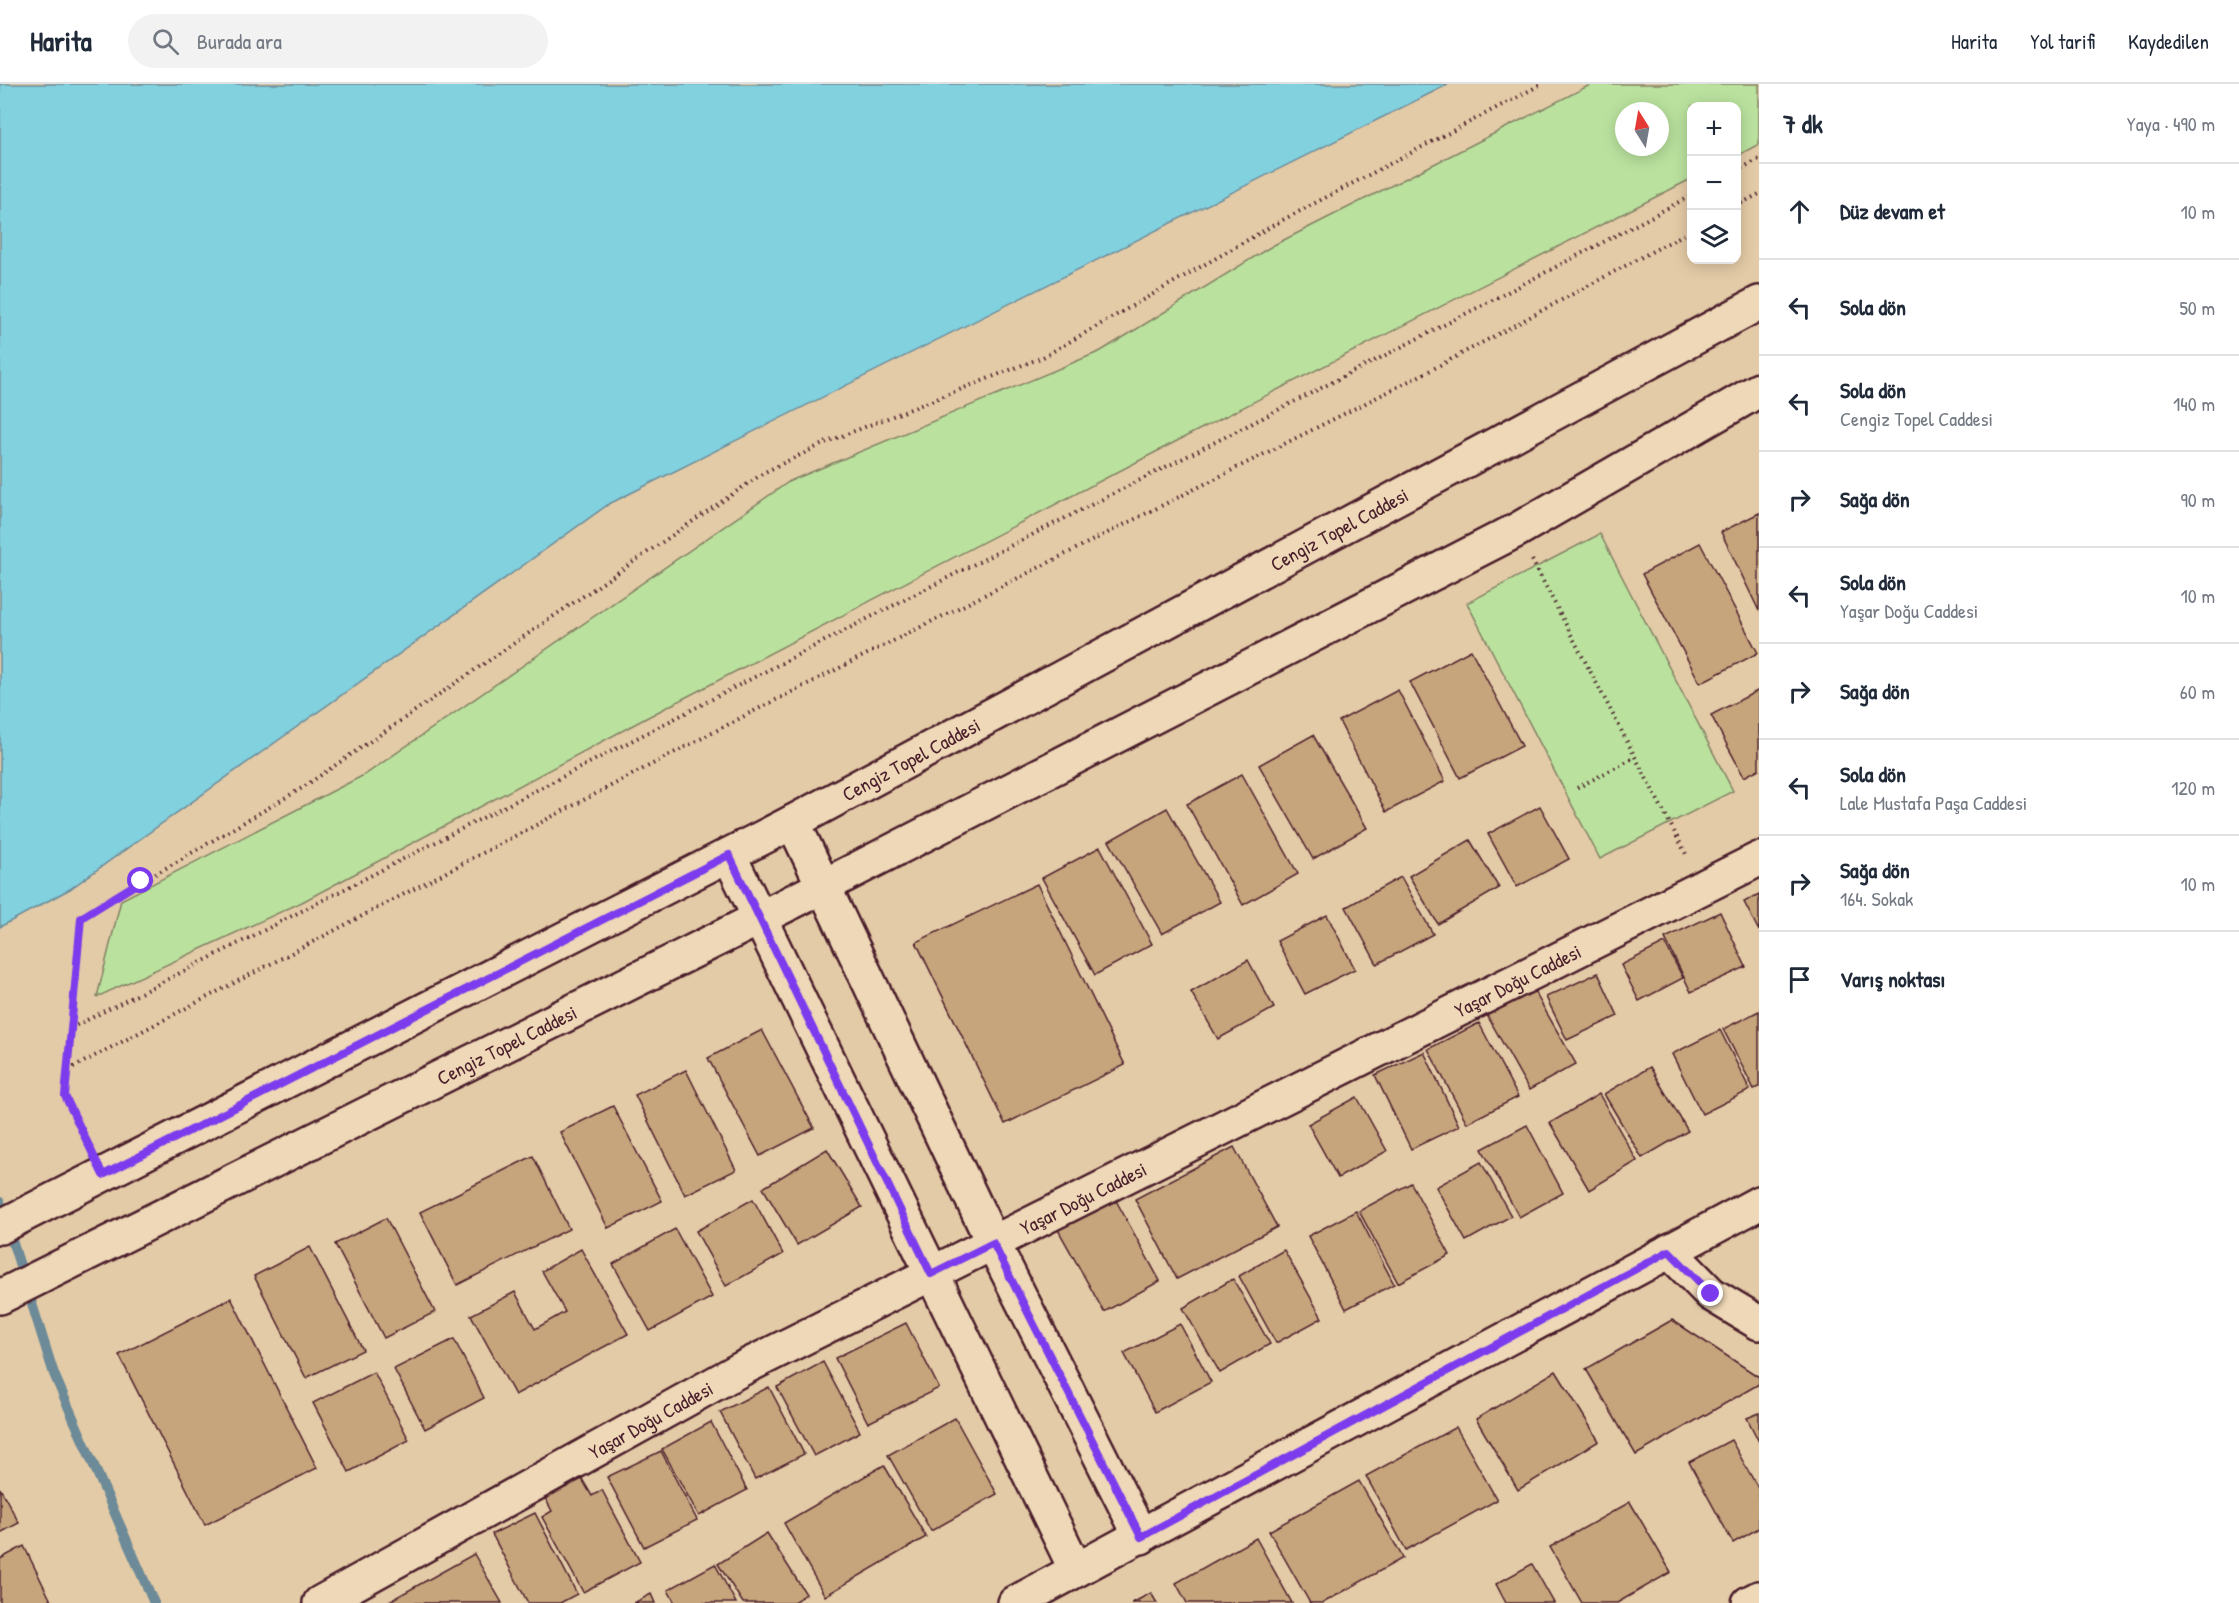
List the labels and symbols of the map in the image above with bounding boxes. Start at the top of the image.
north arrow [1615,102,1669,156]
street label: Cengiz Topel Caddesi [1265,481,1413,577]
street label: Cengiz Topel Caddesi [837,711,984,807]
route start [127,867,153,893]
street label: Yaşar Doğu Caddesi [1450,937,1585,1023]
street label: Cengiz Topel Caddesi [432,998,581,1091]
street label: Yaşar Doğu Caddesi [1015,1155,1151,1241]
route end [1697,1280,1723,1306]
street label: Yaşar Doğu Caddesi [583,1374,717,1465]

